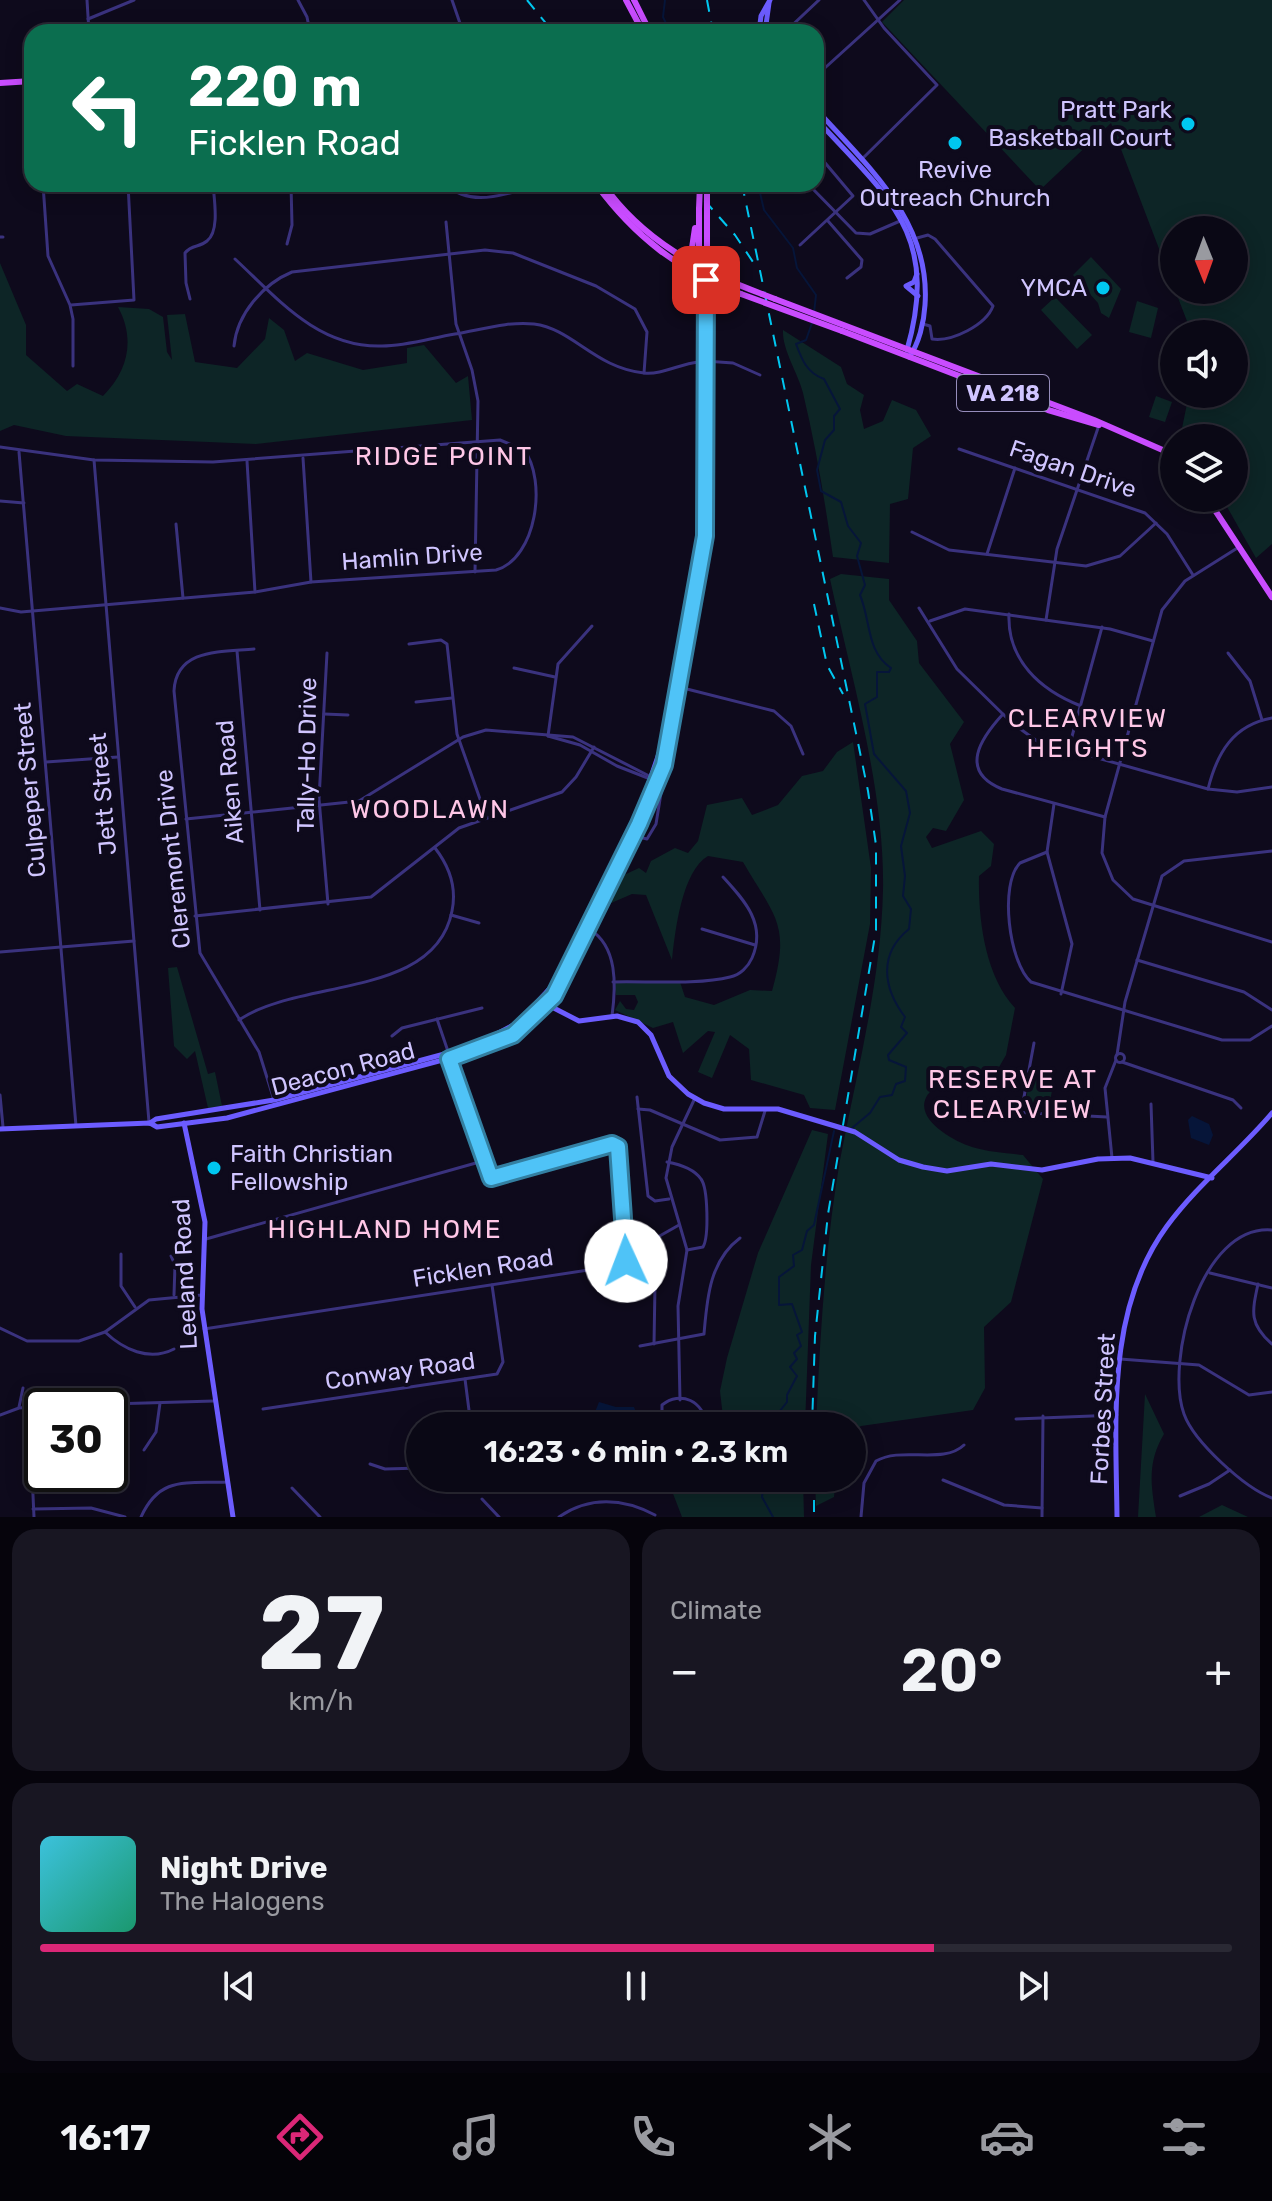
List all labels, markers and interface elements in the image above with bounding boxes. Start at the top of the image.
text: 220 m [188,54,362,120]
icon: left [56,56,160,160]
place label: Pratt Park Basketball Court [988,96,1173,152]
marker: Pratt Park Basketball Court [1179,115,1197,133]
text: Ficklen Road [188,121,401,164]
marker: Revive Outreach Church [946,134,964,152]
place label: Revive Outreach Church [859,156,1051,212]
north arrow [1160,216,1248,304]
map controls [1160,216,1248,512]
pin [672,246,740,314]
icon: arrive [684,258,728,302]
place label: YMCA [1021,274,1087,302]
marker: YMCA [1094,279,1112,297]
button: sound [1160,320,1248,408]
road number: VA 218 [957,375,1049,411]
button: layers [1160,424,1248,512]
street label: Fagan Drive [1006,434,1140,504]
district label: RIDGE POINT [355,441,533,472]
street label: Hamlin Drive [340,538,484,576]
street label: Tally-Ho Drive [292,677,322,833]
street label: Culpeper Street [8,701,52,879]
district label: CLEARVIEW HEIGHTS [1008,703,1168,764]
street label: Aiken Road [211,719,249,845]
street label: Jett Street [84,732,122,856]
street label: Cleremont Drive [150,768,196,950]
district label: WOODLAWN [350,794,510,825]
street label: Deacon Road [268,1036,418,1102]
district label: RESERVE AT CLEARVIEW [928,1064,1098,1125]
place label: Faith Christian Fellowship [230,1140,393,1196]
marker: Faith Christian Fellowship [205,1159,223,1177]
street label: Leeland Road [167,1198,203,1350]
district label: HIGHLAND HOME [268,1214,502,1245]
position arrow [584,1219,668,1303]
street label: Ficklen Road [411,1243,555,1293]
street label: Forbes Street [1085,1332,1121,1486]
street label: Conway Road [323,1347,477,1395]
speed limit sign: 30 [24,1388,128,1492]
text: 16:23 · 6 min · 2.3 km [484,1434,788,1470]
text: 27 [257,1572,385,1695]
text: Climate [670,1595,762,1626]
text: 20° [900,1635,1003,1706]
text: − [670,1645,699,1697]
text: + [1205,1645,1232,1697]
text: km/h [289,1686,353,1717]
text: Night Drive [160,1850,328,1886]
text: The Halogens [160,1886,325,1917]
icon: previous [217,1964,261,2008]
icon: pause [614,1964,658,2008]
icon: next [1011,1964,1055,2008]
icon: directions [272,2109,328,2165]
icon: music [448,2109,504,2165]
icon: phone [625,2109,681,2165]
icon: climate [802,2109,858,2165]
icon: car [979,2109,1035,2165]
icon: filters [1156,2109,1212,2165]
text: 16:17 [60,2116,151,2159]

